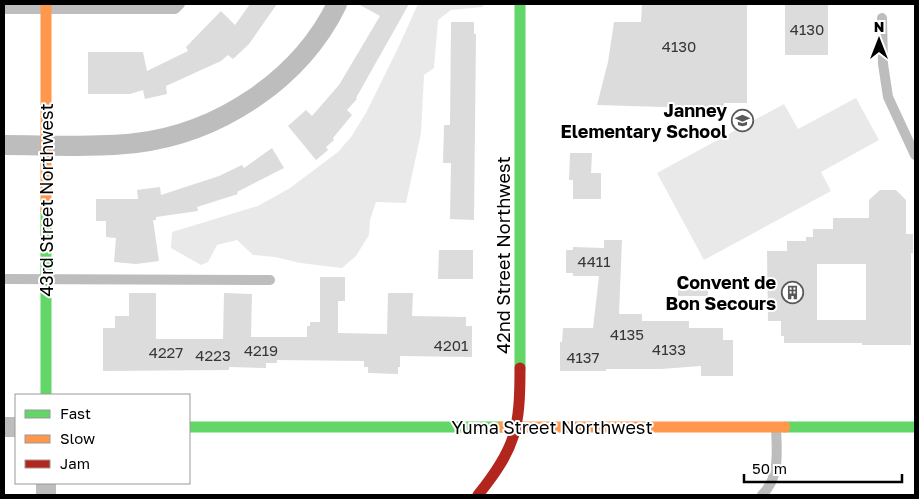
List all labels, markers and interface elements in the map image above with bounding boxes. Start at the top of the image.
north arrow [854,15,904,65]
text: N [874,18,884,35]
house number: 4130 [790,20,824,38]
house number: 4130 [662,37,696,55]
place label: Janney Elementary School [561,99,727,142]
street label: 43rd Street Northwest [35,103,57,297]
school or university icon: Janney Elementary School [731,108,755,132]
street label: 42nd Street Northwest [492,156,514,354]
house number: 4411 [578,252,610,270]
place label: Convent de Bon Secours [665,271,776,314]
building icon: Convent de Bon Secours [780,280,804,304]
house number: 4135 [610,325,644,343]
house number: 4201 [434,336,468,354]
house number: 4133 [652,340,686,358]
house number: 4219 [244,341,278,359]
house number: 4227 [149,343,183,361]
house number: 4223 [195,346,231,364]
house number: 4137 [566,348,600,366]
legend [15,394,190,484]
text: Fast [60,404,91,422]
street label: Yuma Street Northwest [451,416,653,438]
text: Slow [60,429,95,447]
scale bar [744,452,902,484]
text: Jam [60,454,90,472]
text: 50 m [752,459,787,477]

